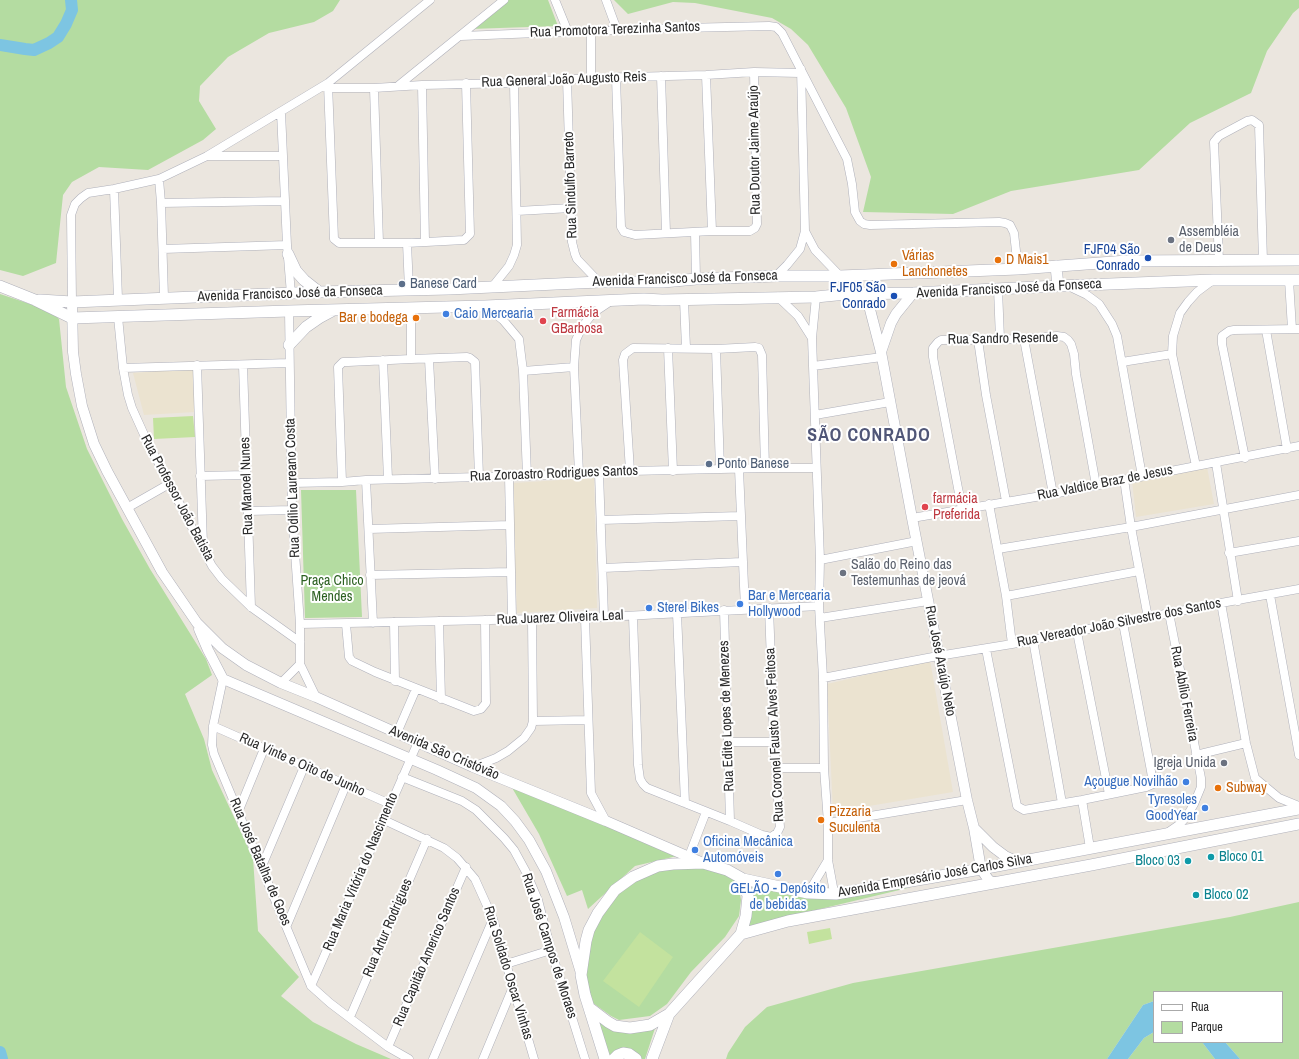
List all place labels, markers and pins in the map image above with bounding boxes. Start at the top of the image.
place label: Assembléia de Deus [1179,224,1239,256]
marker: Assembléia de Deus [1166,235,1176,245]
place label: FJF04 São Conrado [1084,242,1140,274]
place label: Várias Lanchonetes [902,248,968,280]
place label: D Mais1 [1006,252,1049,268]
marker: FJF04 São Conrado [1143,253,1153,263]
marker: D Mais1 [993,255,1003,265]
marker: Várias Lanchonetes [889,259,899,269]
place label: Banese Card [410,276,477,292]
marker: Banese Card [397,279,407,289]
place label: FJF05 São Conrado [830,280,886,312]
marker: FJF05 São Conrado [889,291,899,301]
place label: Farmácia GBarbosa [551,305,603,338]
place label: Caio Mercearia [454,306,533,322]
marker: Caio Mercearia [441,309,451,319]
place label: Bar e bodega [339,310,408,326]
marker: Bar e bodega [411,313,421,323]
marker: Farmácia GBarbosa [538,316,548,326]
place label: Ponto Banese [717,456,789,472]
marker: Ponto Banese [704,459,714,469]
place label: farmácia Preferida [933,491,980,524]
marker: farmácia Preferida [920,502,930,512]
place label: Salão do Reino das Testemunhas de jeová [851,557,966,590]
marker: Salão do Reino das Testemunhas de jeová [838,568,848,578]
place label: Bar e Mercearia Hollywood [748,588,830,620]
marker: Bar e Mercearia Hollywood [735,599,745,609]
place label: Sterel Bikes [657,600,719,616]
marker: Sterel Bikes [644,603,654,613]
place label: Igreja Unida [1153,755,1216,771]
marker: Igreja Unida [1219,758,1229,768]
place label: Açougue Novilhão [1084,774,1178,790]
marker: Açougue Novilhão [1181,777,1191,787]
place label: Subway [1226,780,1267,796]
marker: Subway [1213,783,1223,793]
place label: Tyresoles GoodYear [1146,792,1197,824]
marker: Tyresoles GoodYear [1200,803,1210,813]
place label: Pizzaria Suculenta [829,804,880,836]
marker: Pizzaria Suculenta [816,815,826,825]
place label: Oficina Mecânica Automóveis [703,834,793,866]
marker: Oficina Mecânica Automóveis [690,845,700,855]
place label: Bloco 01 [1219,849,1264,865]
marker: Bloco 01 [1206,852,1216,862]
place label: Bloco 03 [1135,853,1180,869]
marker: Bloco 03 [1183,856,1193,866]
marker: GELÃO - Depósito de bebidas [773,869,783,879]
place label: GELÃO - Depósito de bebidas [730,881,826,914]
place label: Bloco 02 [1204,887,1249,903]
marker: Bloco 02 [1191,890,1201,900]

